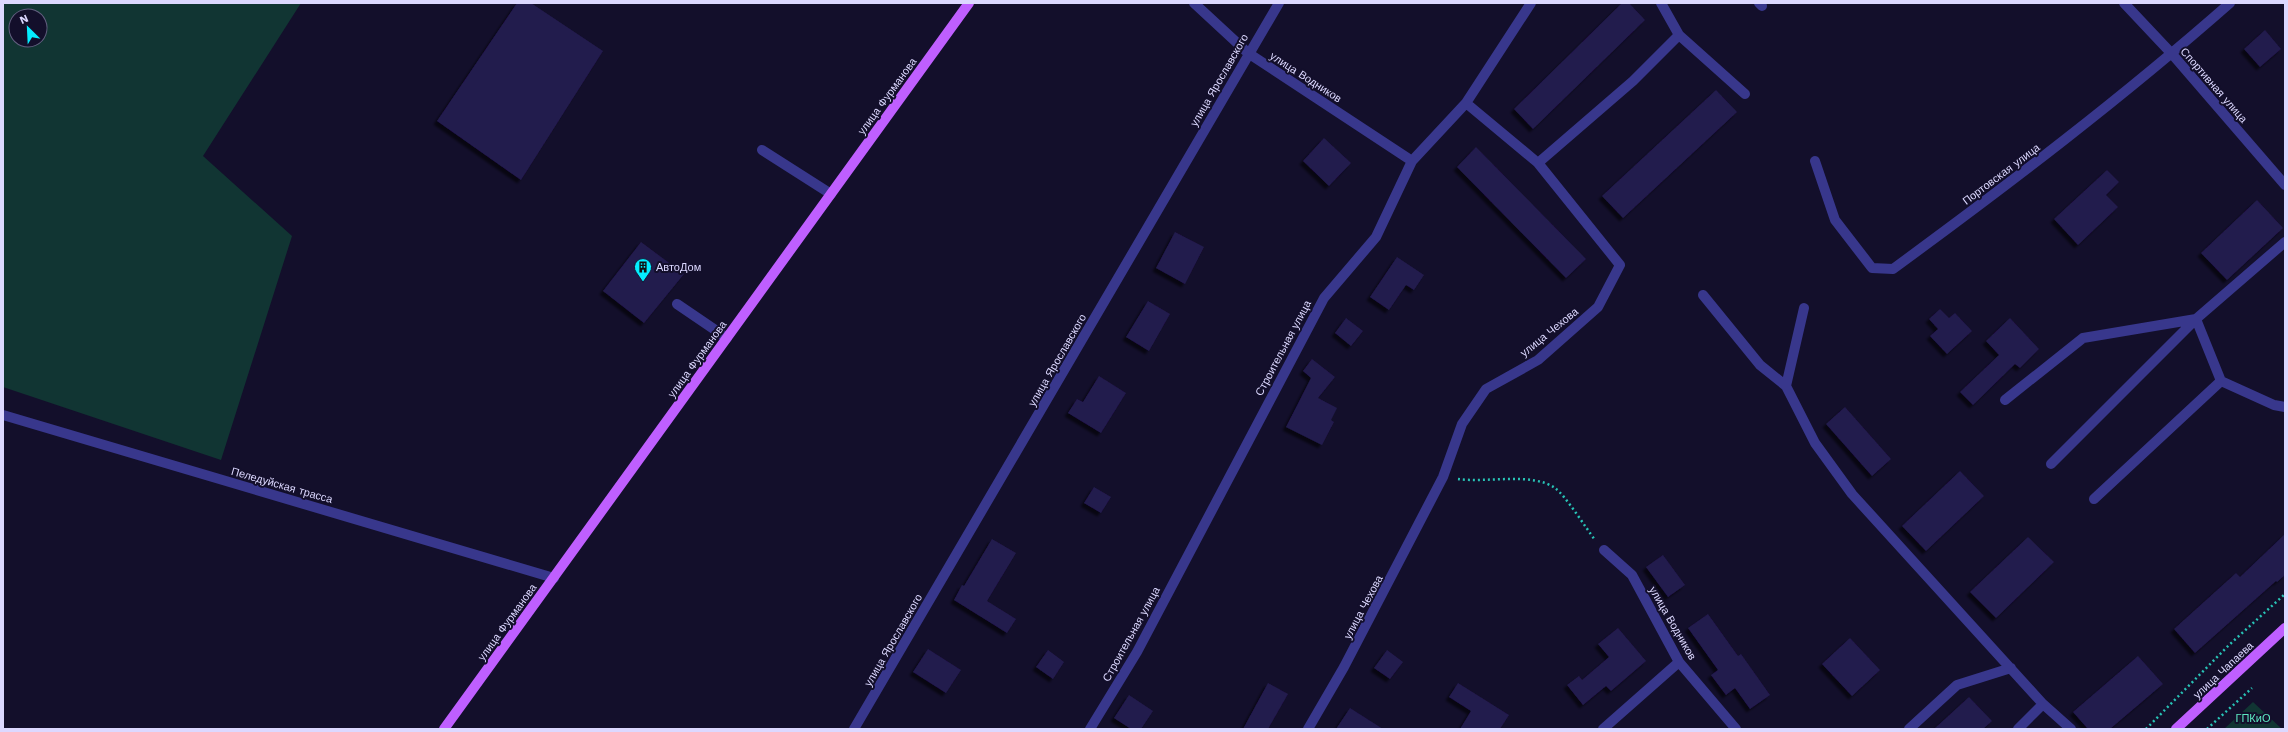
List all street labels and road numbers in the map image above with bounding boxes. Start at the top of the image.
street label: улица Ярославского [1188,32,1251,129]
street label: Спортивная улица [2178,45,2250,126]
street label: улица Водников [1267,49,1344,105]
street label: улица Фурманова [855,55,920,137]
street label: Портовская улица [1960,141,2043,208]
street label: Строительная улица [1253,297,1315,398]
street label: улица Чехова [1518,305,1581,360]
street label: улица Ярославского [1026,312,1089,409]
street label: улица Фурманова [665,318,730,400]
street label: Пеледуйская трасса [230,465,335,506]
street label: улица Чехова [1341,572,1386,641]
street label: улица Фурманова [475,581,540,663]
street label: Строительная улица [1100,584,1163,684]
street label: улица Водников [1646,584,1699,662]
street label: улица Ярославского [862,592,925,689]
street label: улица Чапаева [2191,639,2257,702]

